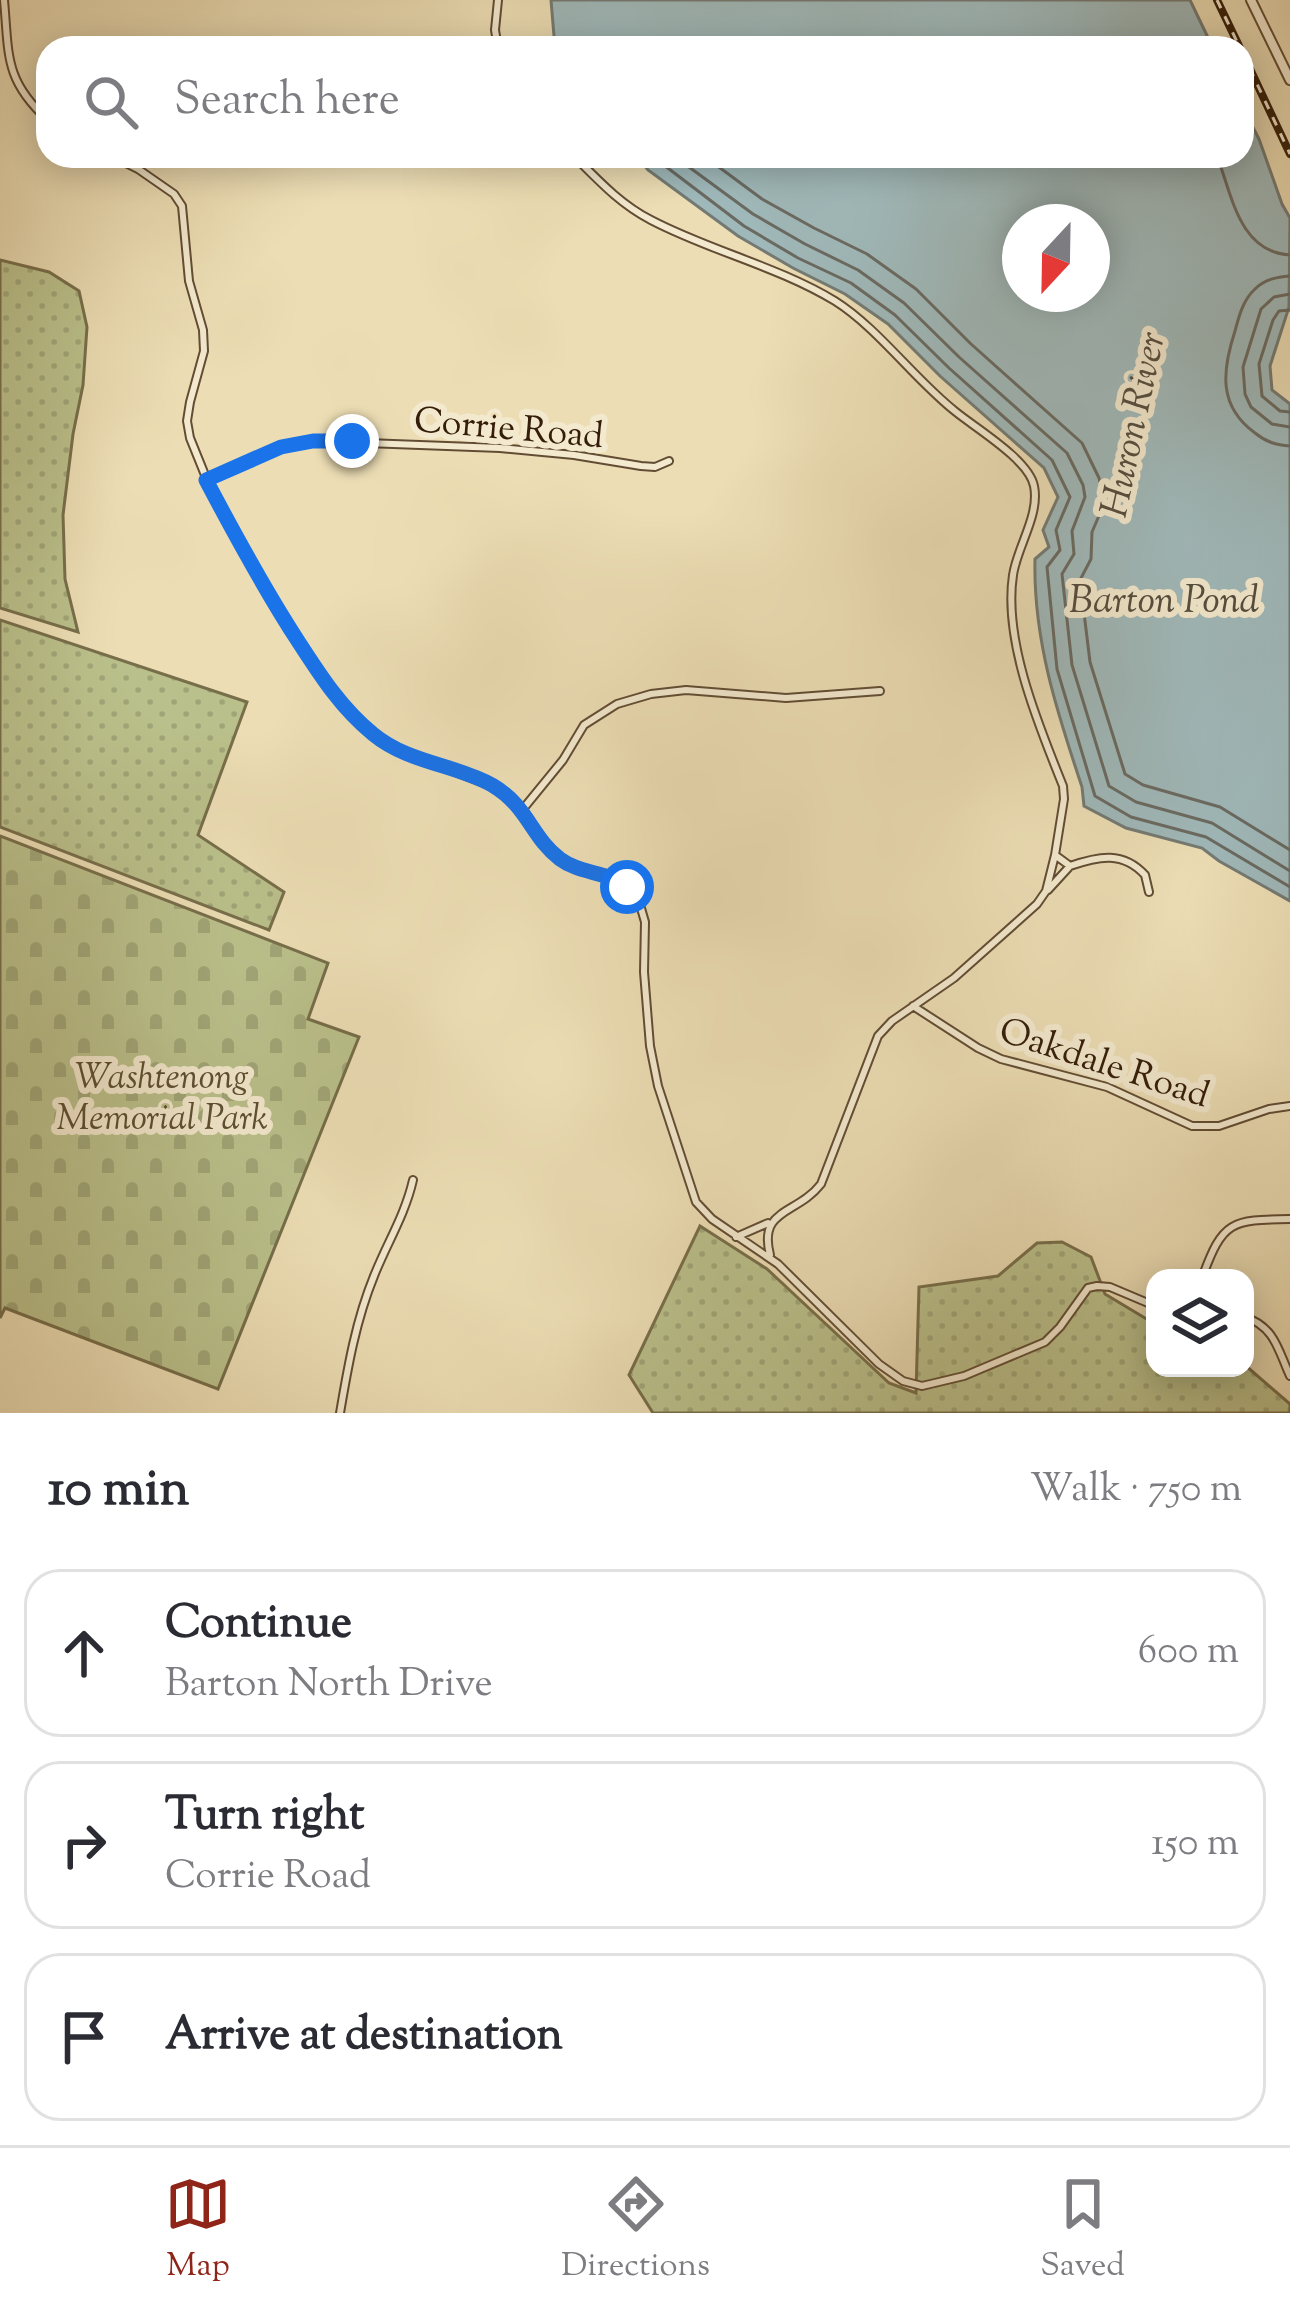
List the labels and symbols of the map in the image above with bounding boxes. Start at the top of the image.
north arrow [1002,204,1110,312]
water label: Huron River [1089,327,1183,523]
street label: Corrie Road [412,396,606,464]
route end [325,414,379,468]
water label: Barton Pond [1069,575,1259,631]
route start [600,860,654,914]
street label: Oakdale Road [992,1006,1216,1123]
park label: Washtenong Memorial Park [56,1053,268,1146]

